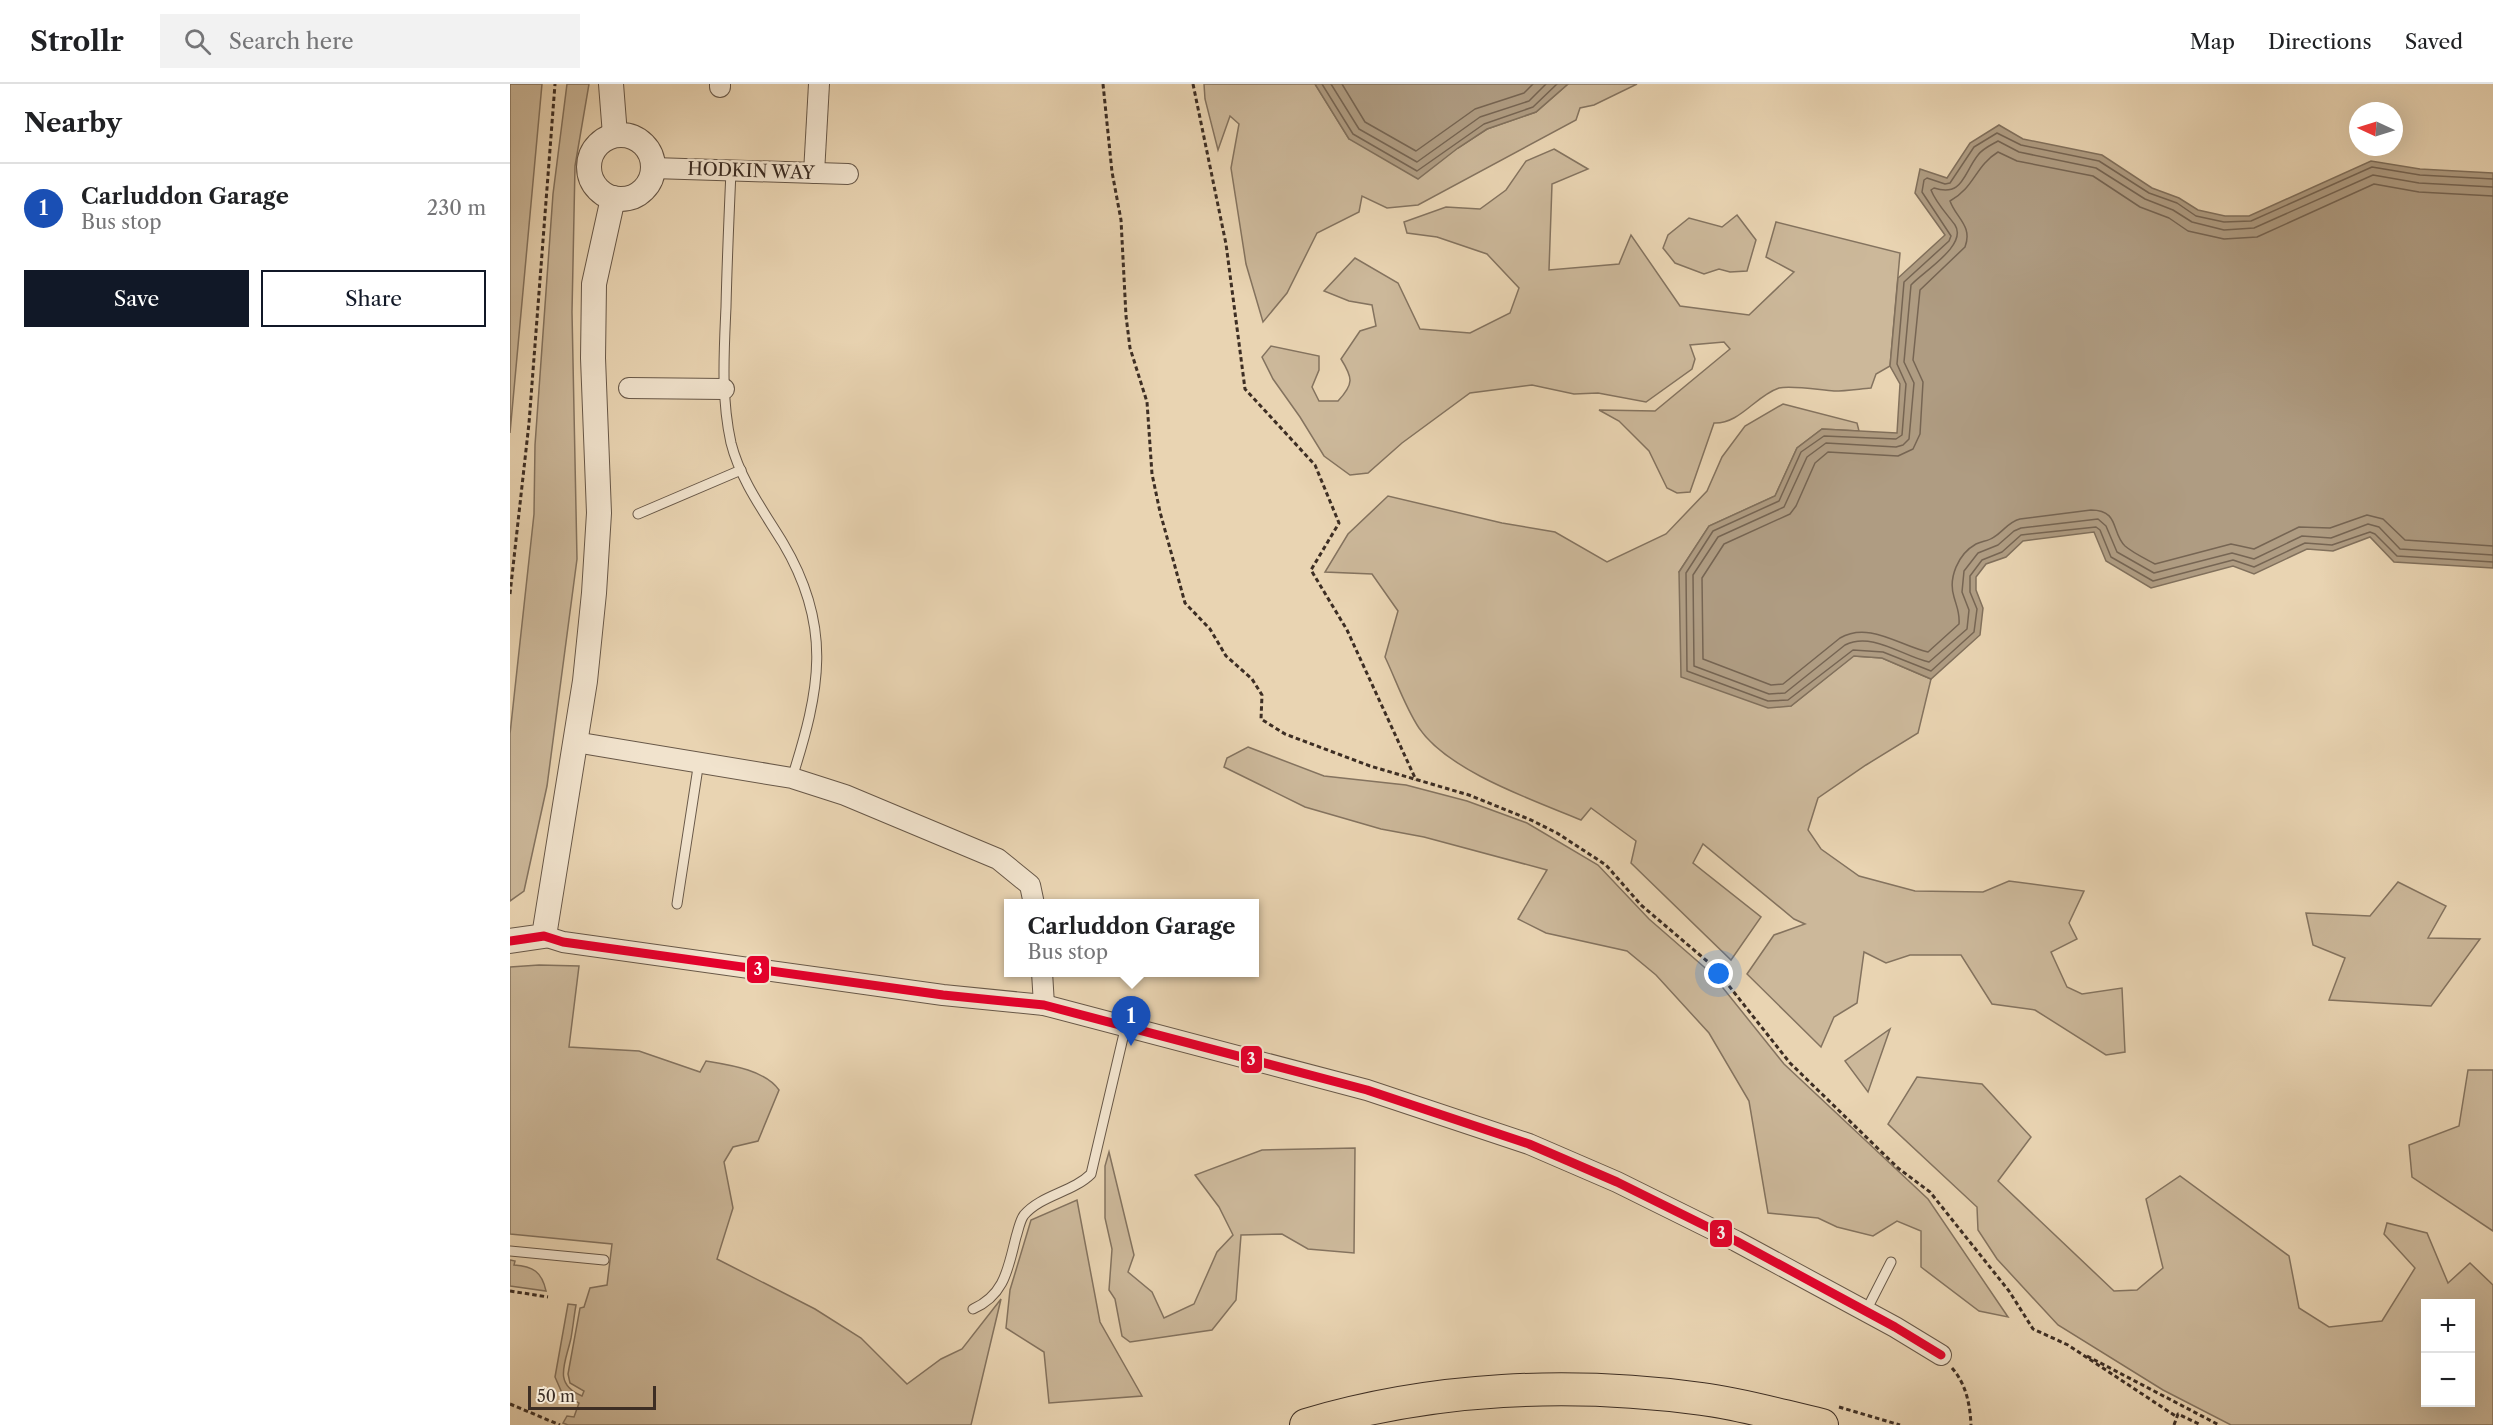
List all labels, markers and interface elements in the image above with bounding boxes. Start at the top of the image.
search box [160,14,580,68]
text: Strollr [30,24,124,58]
icon: search [181,25,214,58]
text: Search here [229,28,353,55]
text: Map [2190,29,2235,54]
text: Directions [2268,29,2372,54]
text: Saved [2405,29,2463,54]
north arrow [2349,102,2403,156]
text: Nearby [24,107,122,139]
street label: HODKIN WAY [687,158,816,184]
text: Carluddon Garage [81,183,289,210]
text: 1 [39,196,48,220]
text: 230 m [427,196,486,220]
text: Bus stop [81,210,162,234]
button: Save [24,270,249,327]
button: Share [261,270,486,327]
popup [1004,899,1259,977]
text: Carluddon Garage [1028,913,1235,940]
text: Bus stop [1028,940,1108,964]
line badge: 3 [746,955,770,984]
text: 3 [753,959,763,979]
your location [1704,959,1733,988]
pin: 1 [1112,996,1150,1046]
line badge: 3 [1240,1045,1263,1074]
text: 3 [1246,1049,1256,1069]
line badge: 3 [1709,1219,1733,1248]
text: 3 [1716,1223,1726,1243]
map controls [2421,1299,2475,1407]
button: + [2421,1299,2475,1353]
button: − [2421,1353,2475,1407]
scale bar [528,1383,656,1410]
text: 50 m [537,1386,575,1406]

